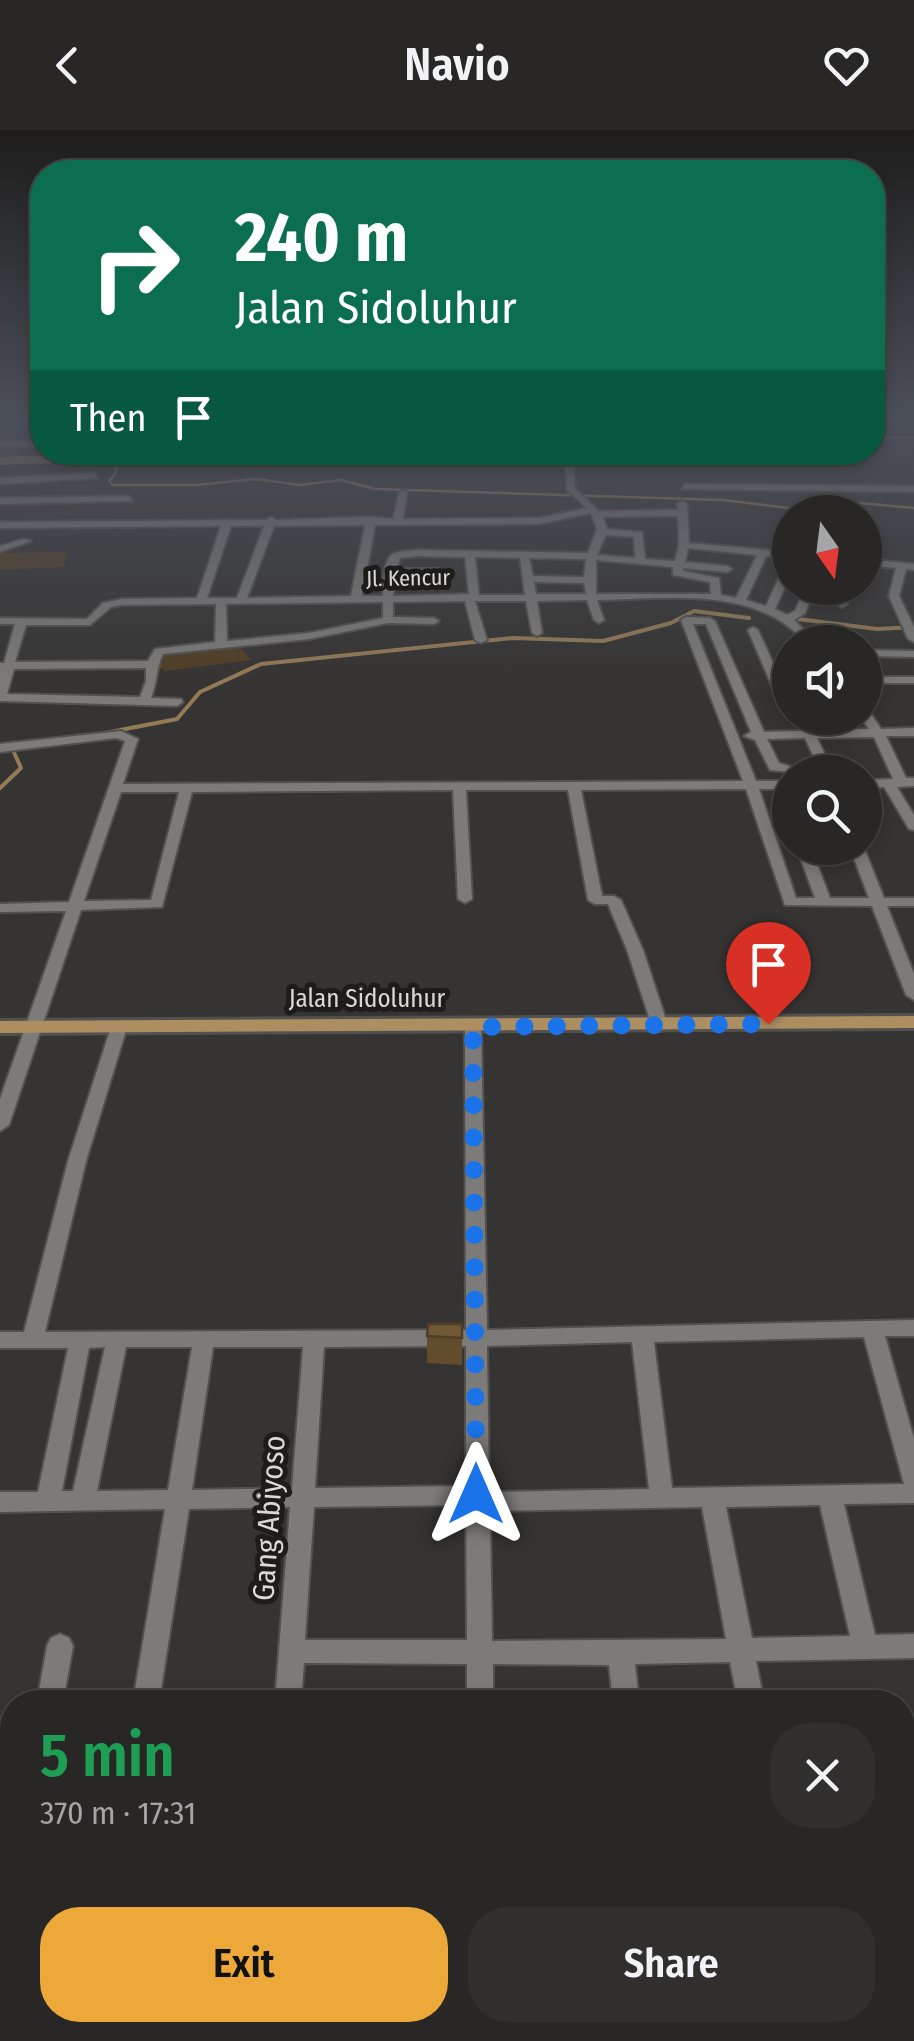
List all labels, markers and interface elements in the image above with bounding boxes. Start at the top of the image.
icon: back [40,38,95,93]
text: Navio [404,38,510,92]
icon: heart [819,38,874,93]
text: 240 m [235,196,408,280]
icon: right [70,200,200,330]
text: Jalan Sidoluhur [235,281,517,335]
icon: arrive [166,390,221,445]
text: Then [70,395,146,441]
north arrow [772,495,882,605]
map controls [772,495,882,865]
street label: Jl. Kencur [366,564,451,592]
button: sound [772,625,882,735]
button: search [772,755,882,865]
pin [726,922,811,1025]
icon: arrive [741,937,796,992]
street label: Jalan Sidoluhur [289,984,446,1014]
street label: Gang Abiyoso [245,1434,293,1602]
position arrow [424,1442,528,1546]
text: 5 min [40,1720,175,1792]
button: close [770,1723,875,1828]
text: 370 m · 17:31 [40,1794,196,1832]
button: Exit [40,1907,448,2022]
button: Share [468,1907,875,2022]

